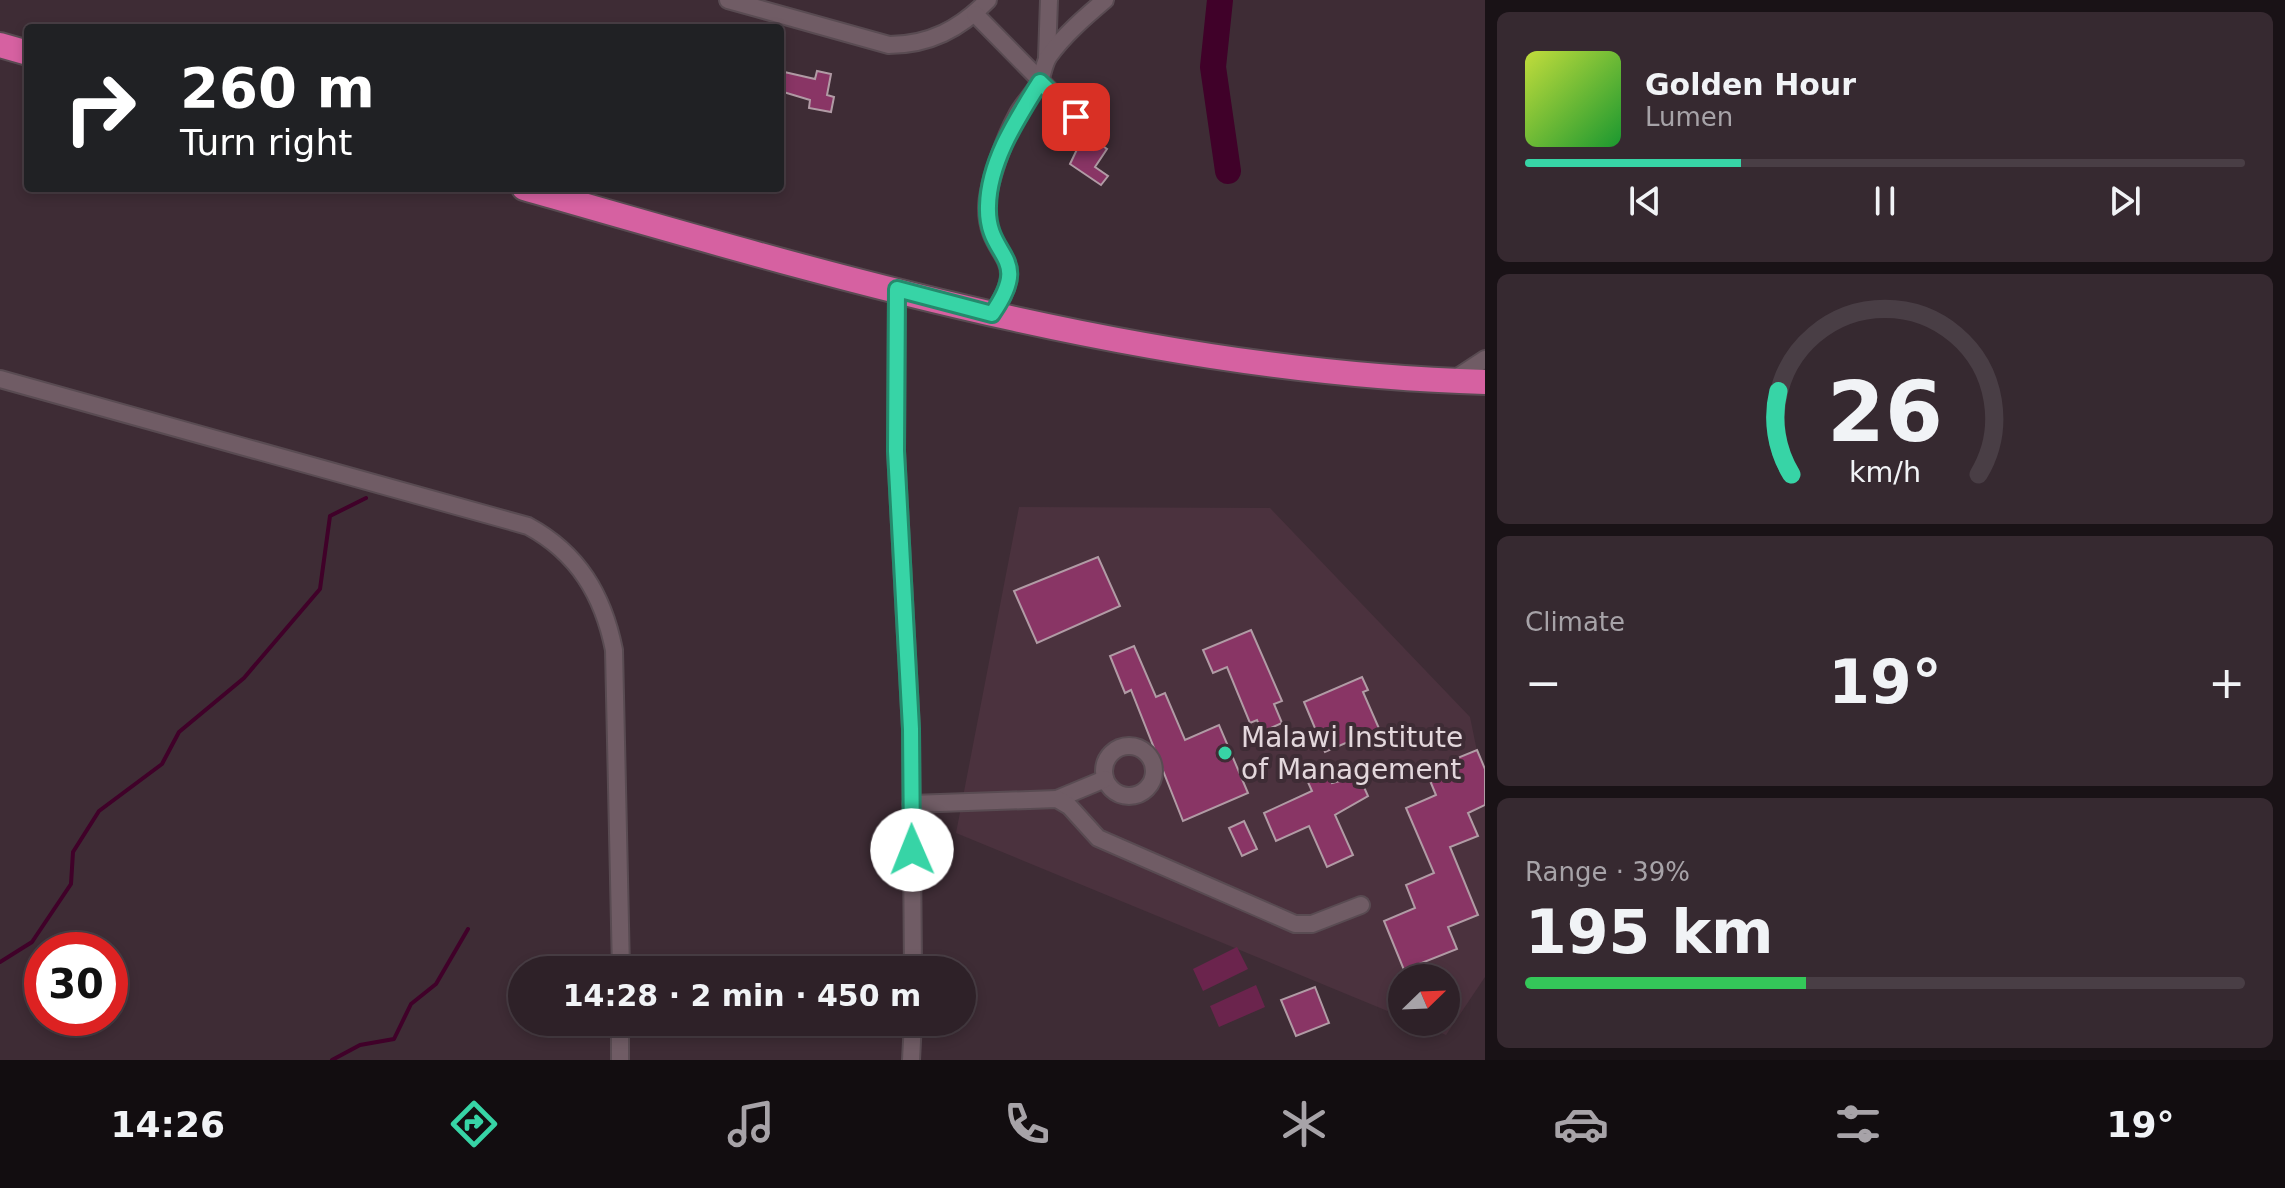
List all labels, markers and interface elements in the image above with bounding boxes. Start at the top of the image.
text: 260 m [180,55,375,120]
icon: right [48,56,152,160]
text: Golden Hour [1645,67,1856,102]
pin [1042,83,1110,151]
icon: arrive [1054,95,1098,139]
text: Lumen [1645,102,1733,132]
text: Turn right [180,122,352,163]
icon: previous [1623,179,1667,223]
icon: pause [1863,179,1907,223]
icon: next [2103,179,2147,223]
text: 26 [1827,364,1943,461]
text: km/h [1849,455,1921,489]
text: Climate [1525,607,1625,637]
text: 19° [1828,647,1942,717]
text: − [1525,657,1562,708]
text: + [2208,657,2245,708]
place label: Malawi Institute of Management [1241,721,1463,786]
marker: Malawi Institute of Management [1216,744,1234,762]
position arrow [870,808,954,892]
text: Range · 39% [1525,857,1690,887]
text: 195 km [1525,897,1774,967]
speed limit sign: 30 [24,932,128,1036]
north arrow [1388,964,1460,1036]
map controls [1388,964,1460,1036]
text: 14:28 · 2 min · 450 m [563,978,921,1013]
icon: directions [446,1096,502,1152]
icon: music [723,1096,779,1152]
icon: phone [999,1096,1055,1152]
icon: climate [1276,1096,1332,1152]
icon: car [1553,1096,1609,1152]
icon: filters [1830,1096,1886,1152]
text: 14:26 [110,1104,225,1145]
text: 19° [2106,1104,2175,1145]

